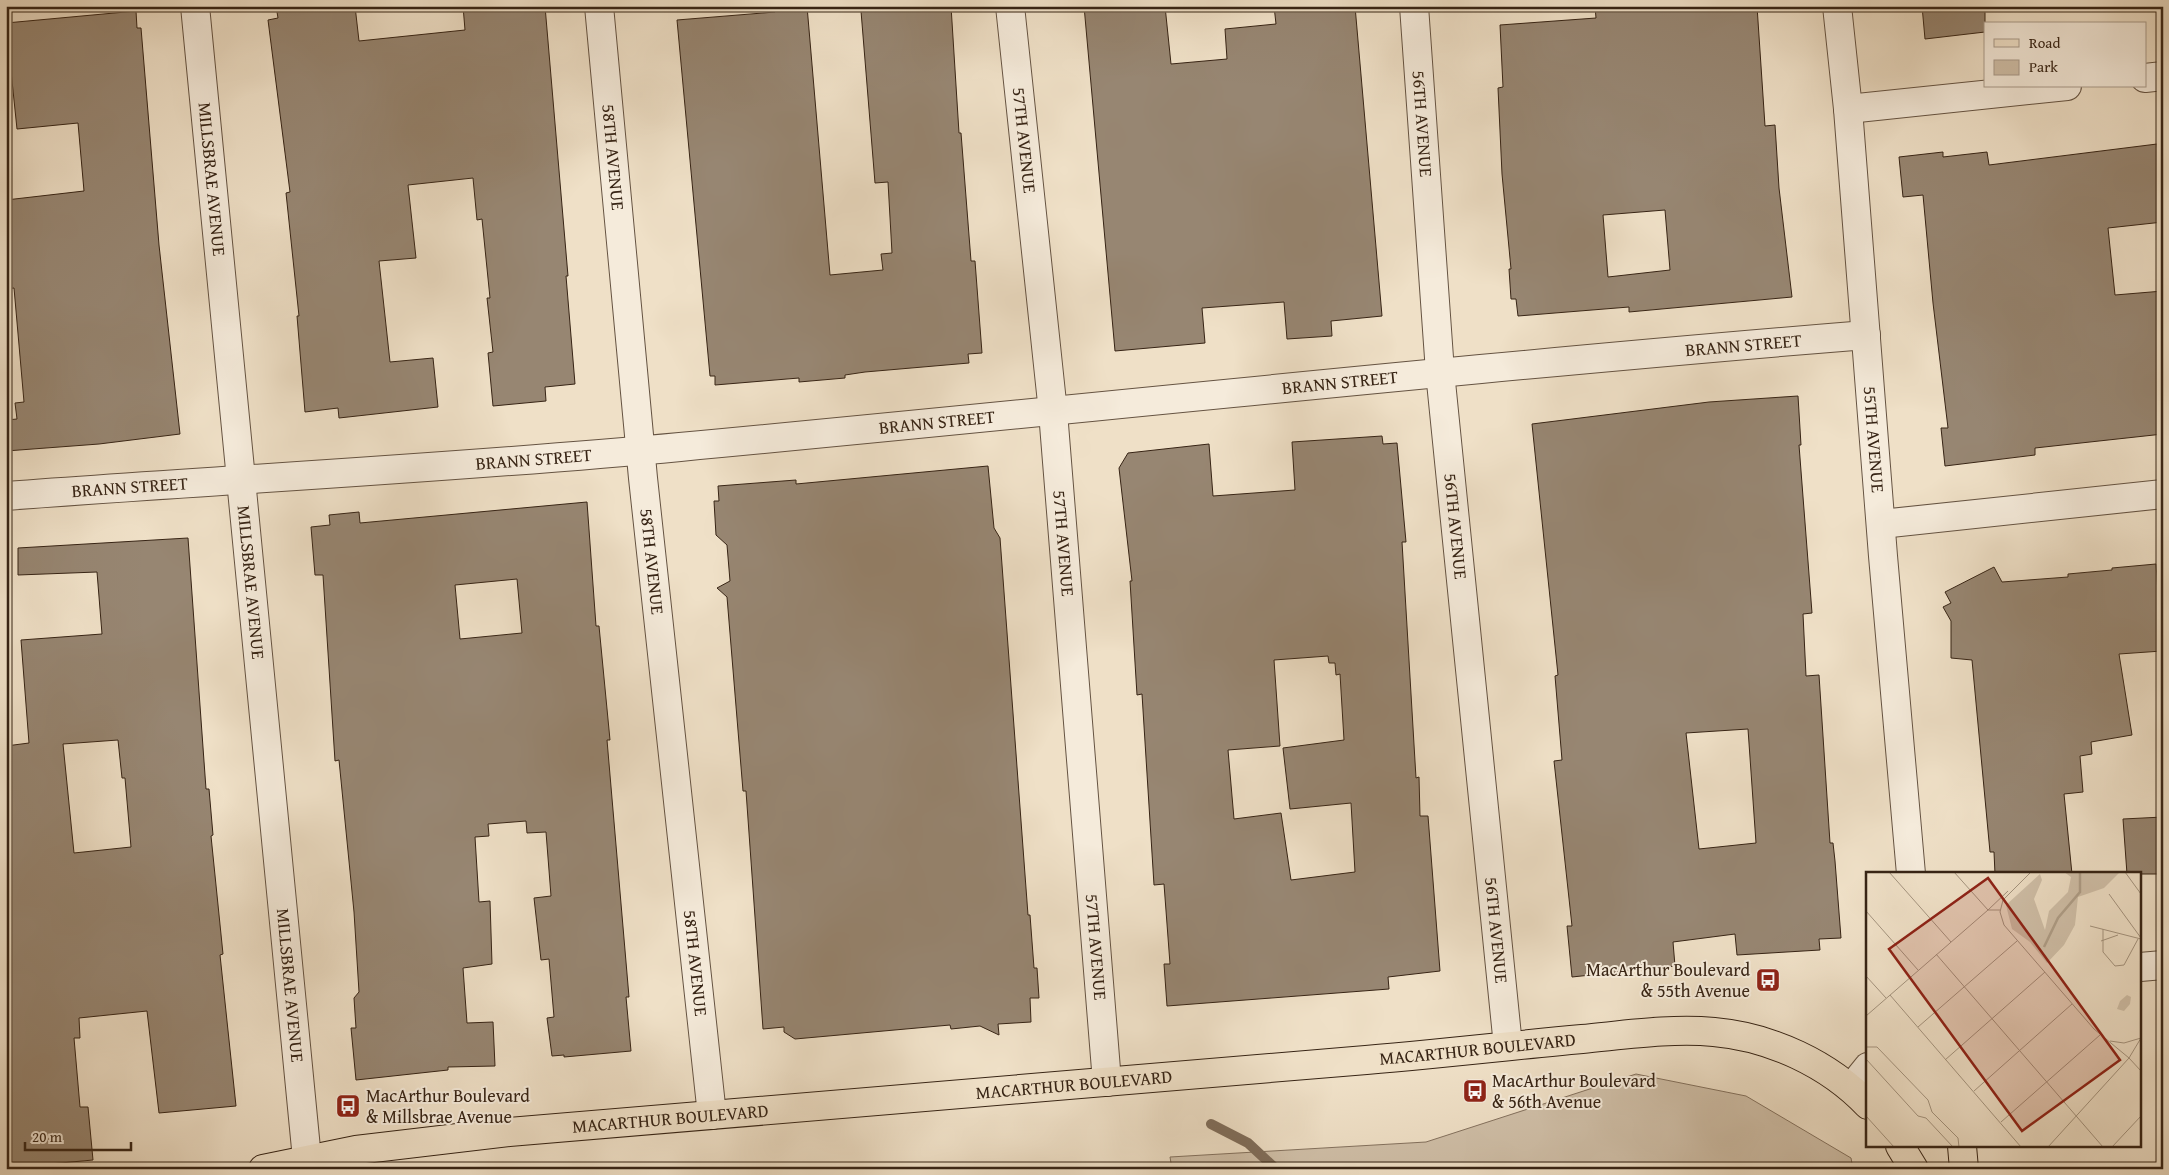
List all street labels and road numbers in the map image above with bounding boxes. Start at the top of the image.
street label: 56TH AVENUE [1406,70,1440,178]
street label: 57TH AVENUE [1006,86,1044,195]
street label: MILLSBRAE AVENUE [191,101,233,257]
street label: 58TH AVENUE [595,103,632,212]
street label: BRANN STREET [1684,326,1803,363]
street label: BRANN STREET [1281,363,1399,401]
street label: 55TH AVENUE [1857,385,1892,494]
street label: BRANN STREET [878,403,996,441]
street label: BRANN STREET [475,441,593,477]
street label: BRANN STREET [71,469,189,504]
street label: 56TH AVENUE [1437,472,1475,581]
street label: 57TH AVENUE [1046,489,1082,597]
street label: MILLSBRAE AVENUE [231,504,272,660]
street label: 58TH AVENUE [633,507,672,616]
street label: 56TH AVENUE [1478,876,1516,985]
street label: 57TH AVENUE [1079,893,1114,1001]
street label: MILLSBRAE AVENUE [270,907,312,1064]
street label: 58TH AVENUE [677,909,715,1017]
street label: MACARTHUR BOULEVARD [1378,1026,1577,1072]
street label: MACARTHUR BOULEVARD [975,1063,1173,1106]
street label: MACARTHUR BOULEVARD [571,1097,770,1140]

